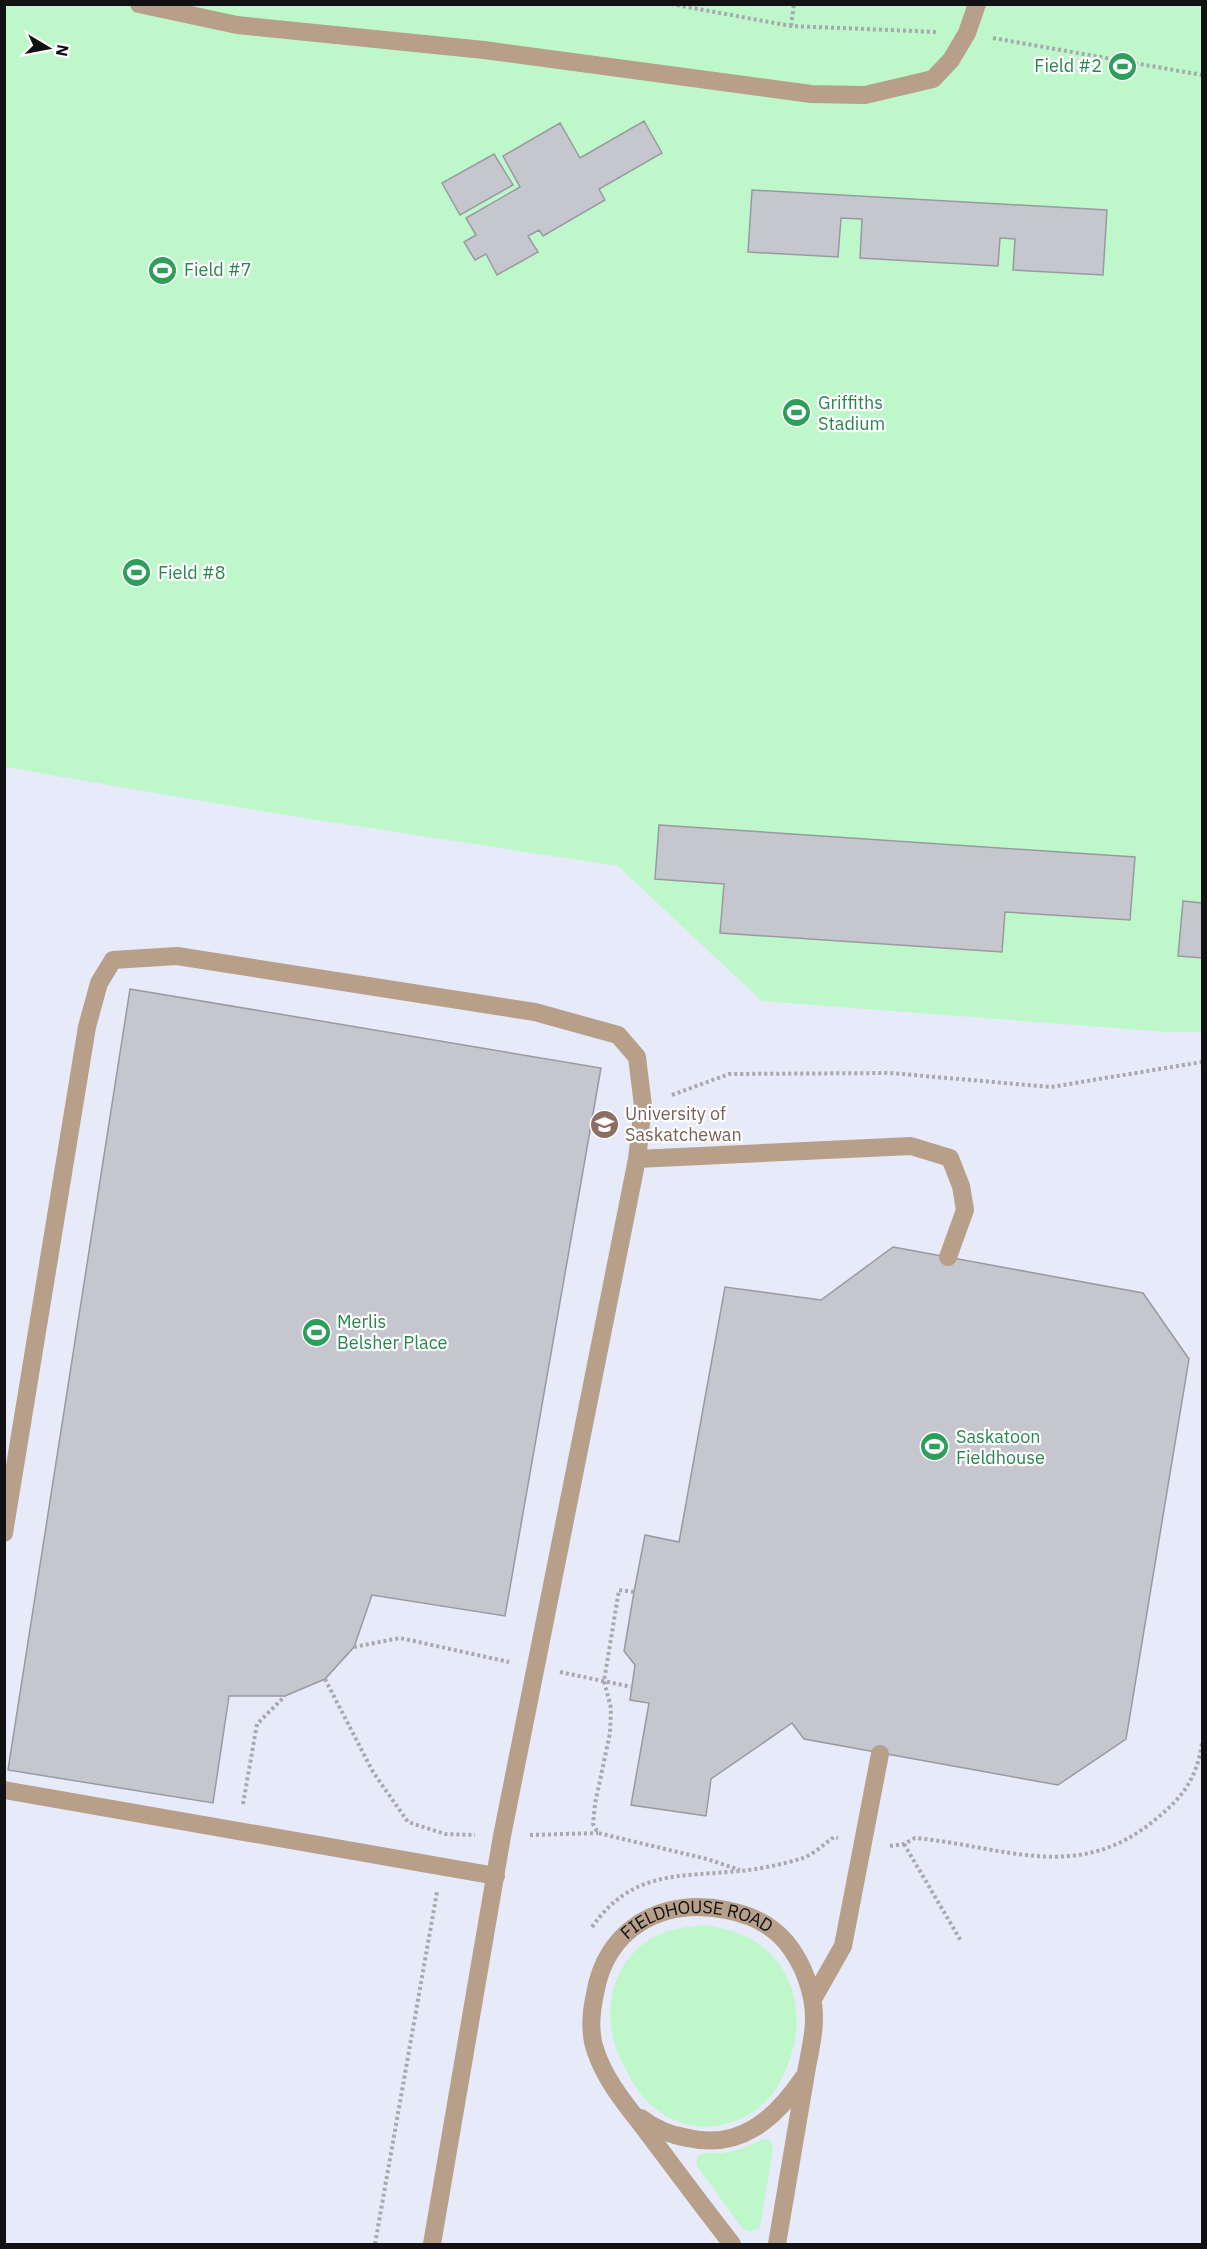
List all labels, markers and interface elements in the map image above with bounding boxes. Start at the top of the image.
north arrow [18,18,78,78]
text: N [52,43,74,58]
sports icon: Field #2 [1107,50,1139,82]
place label: Field #2 [1034,54,1102,77]
sports icon: Field #7 [147,254,179,286]
place label: Field #7 [184,258,252,281]
place label: Griffiths Stadium [818,391,885,435]
sports icon: Griffiths Stadium [781,397,813,429]
sports icon: Field #8 [121,557,153,589]
place label: Field #8 [158,561,226,584]
place label: University of Saskatchewan [625,1102,742,1146]
school or university icon: University of Saskatchewan [588,1108,620,1140]
place label: Merlis Belsher Place [337,1310,448,1354]
sports icon: Merlis Belsher Place [300,1316,332,1348]
place label: Saskatoon Fieldhouse [956,1425,1045,1469]
sports icon: Saskatoon Fieldhouse [919,1431,951,1463]
text: FIELDHOUSE ROAD [615,1895,778,1944]
street label: FIELDHOUSE ROAD [617,1923,777,1953]

